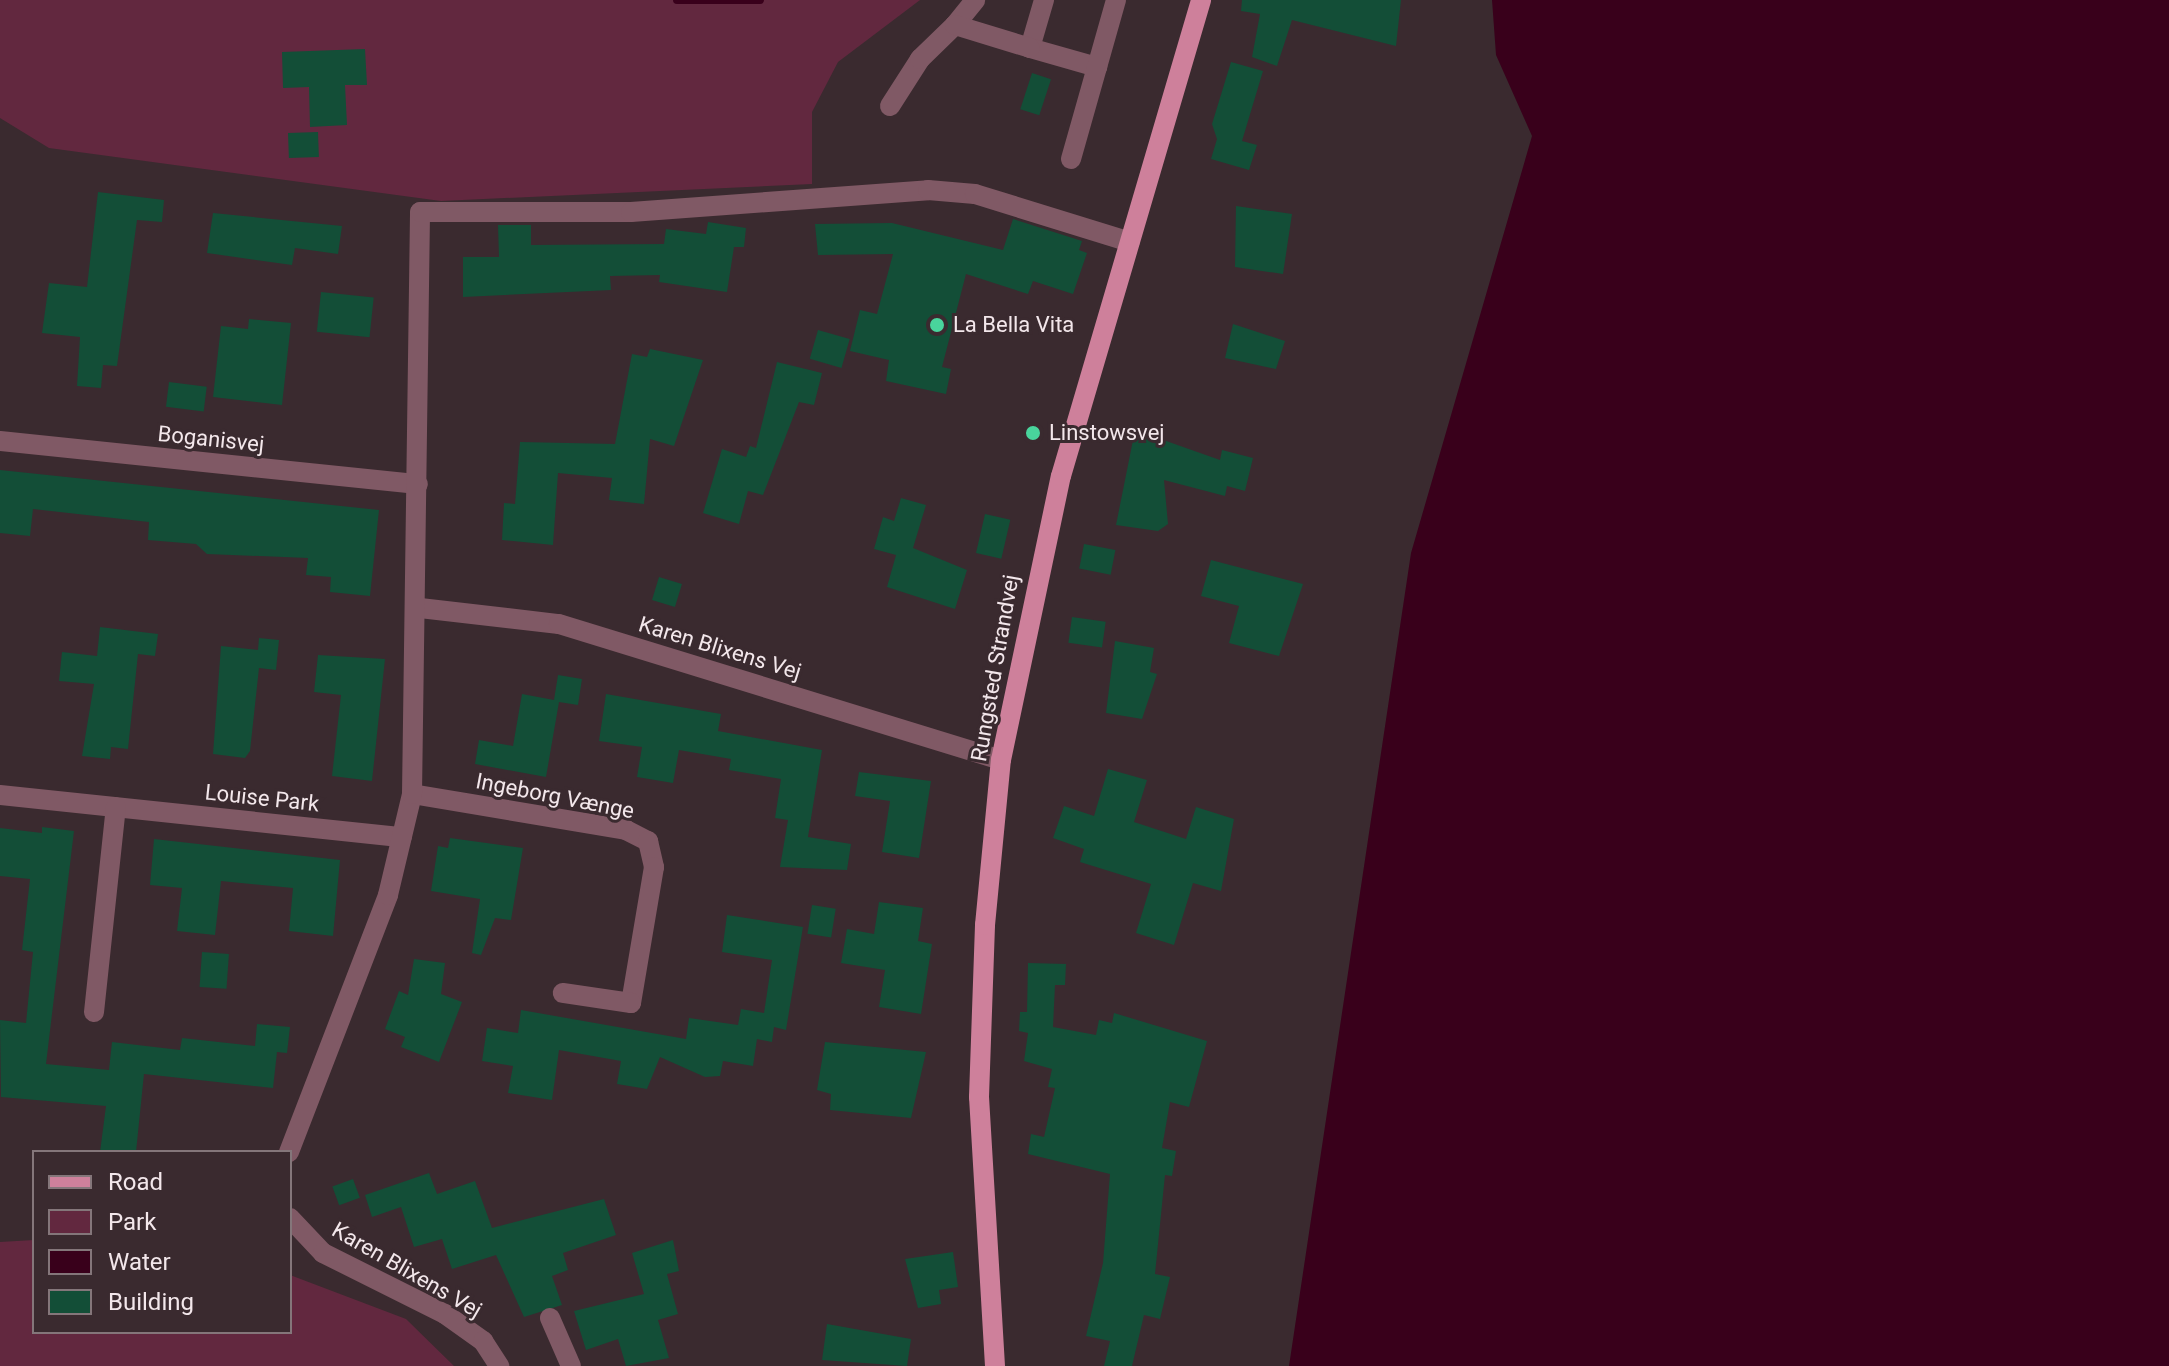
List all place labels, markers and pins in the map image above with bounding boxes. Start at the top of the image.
place label: La Bella Vita [953,312,1074,338]
marker: La Bella Vita [928,316,946,334]
place label: Linstowsvej [1049,420,1165,446]
marker: Linstowsvej [1024,424,1042,442]

